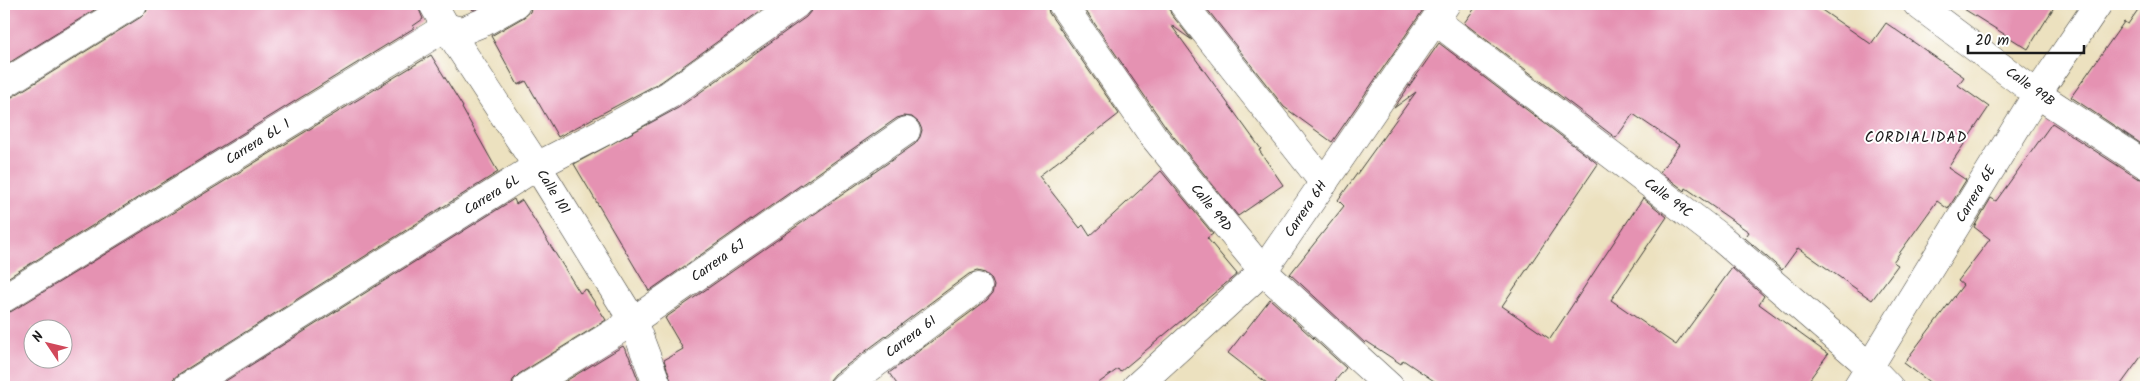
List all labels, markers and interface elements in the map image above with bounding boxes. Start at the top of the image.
scale bar [1968,22,2084,54]
text: 20 m [1975,29,2009,53]
street label: Calle 99B [2001,62,2059,112]
street label: Carrera 6L 1 [221,113,295,171]
district label: CORDIALIDAD [1865,126,1967,150]
street label: Carrera 6E [1950,161,2002,227]
street label: Calle 101 [531,165,575,219]
street label: Carrera 6L [460,169,524,221]
street label: Calle 99C [1639,172,1697,224]
street label: Carrera 6H [1279,176,1333,242]
street label: Calle 99D [1185,179,1237,237]
street label: Carrera 6J [686,234,750,288]
street label: Carrera 6I [881,310,941,364]
north arrow [22,318,72,368]
text: N [27,327,50,347]

